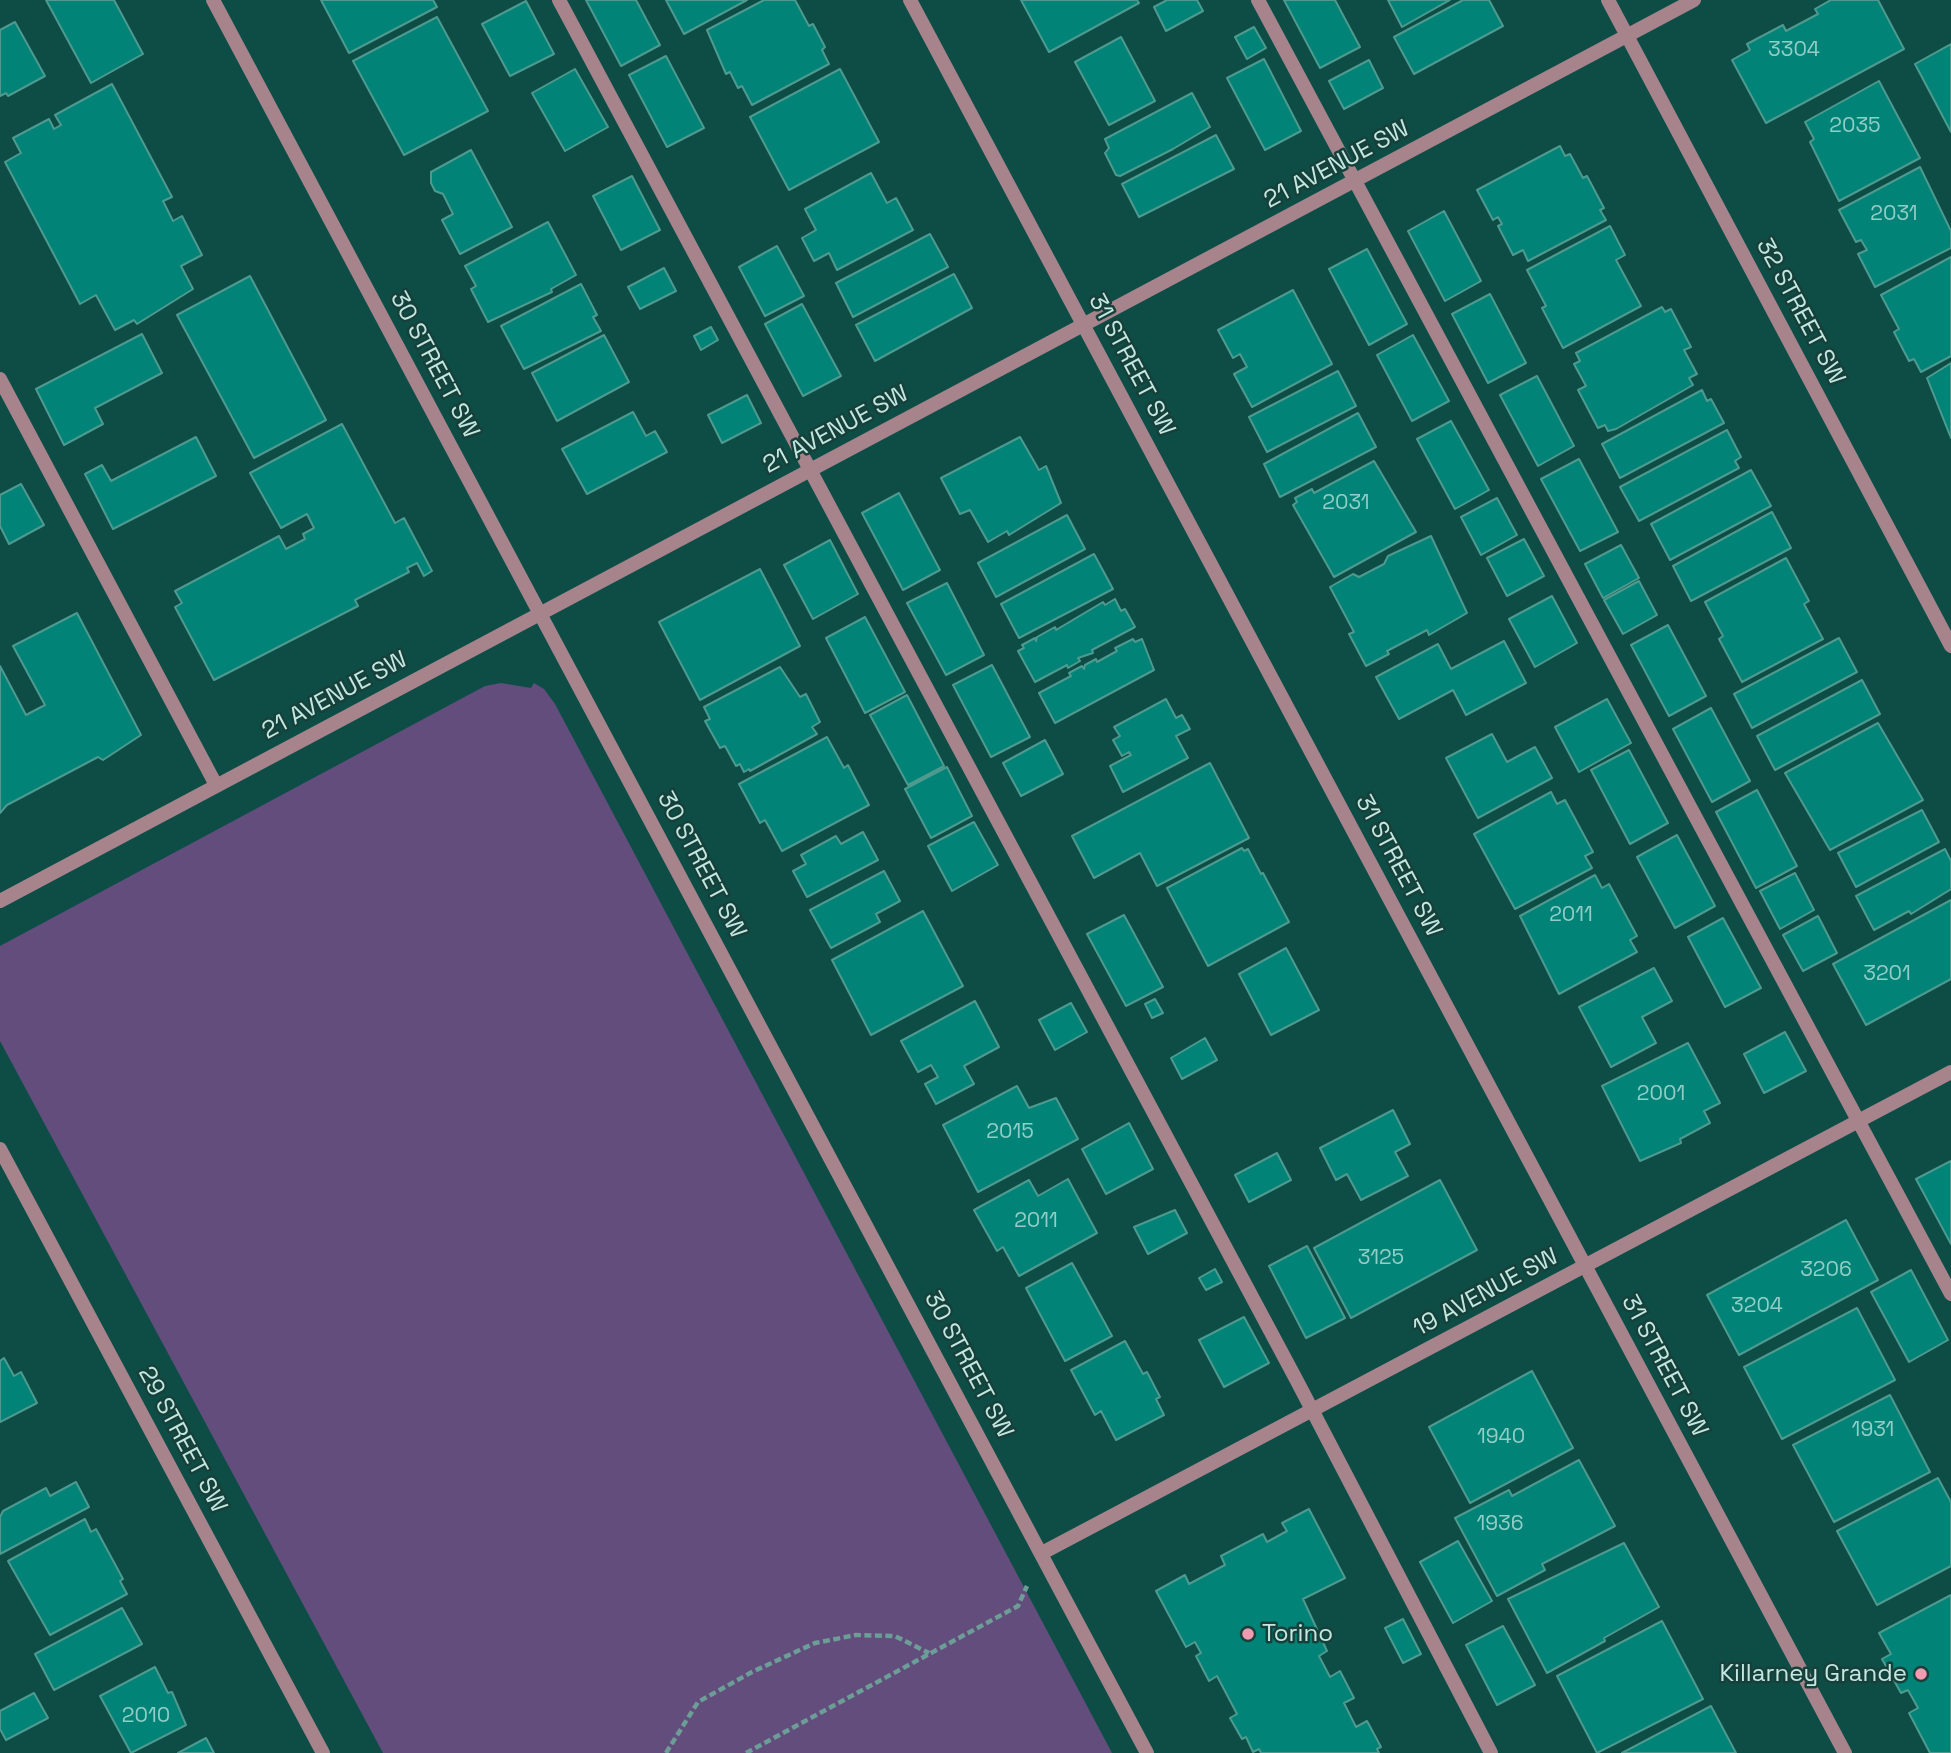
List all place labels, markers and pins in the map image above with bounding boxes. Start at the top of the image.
place label: Torino [1262,1620,1333,1648]
marker: Torino [1240,1626,1256,1642]
place label: Killarney Grande [1719,1660,1907,1688]
marker: Killarney Grande [1913,1666,1929,1682]

